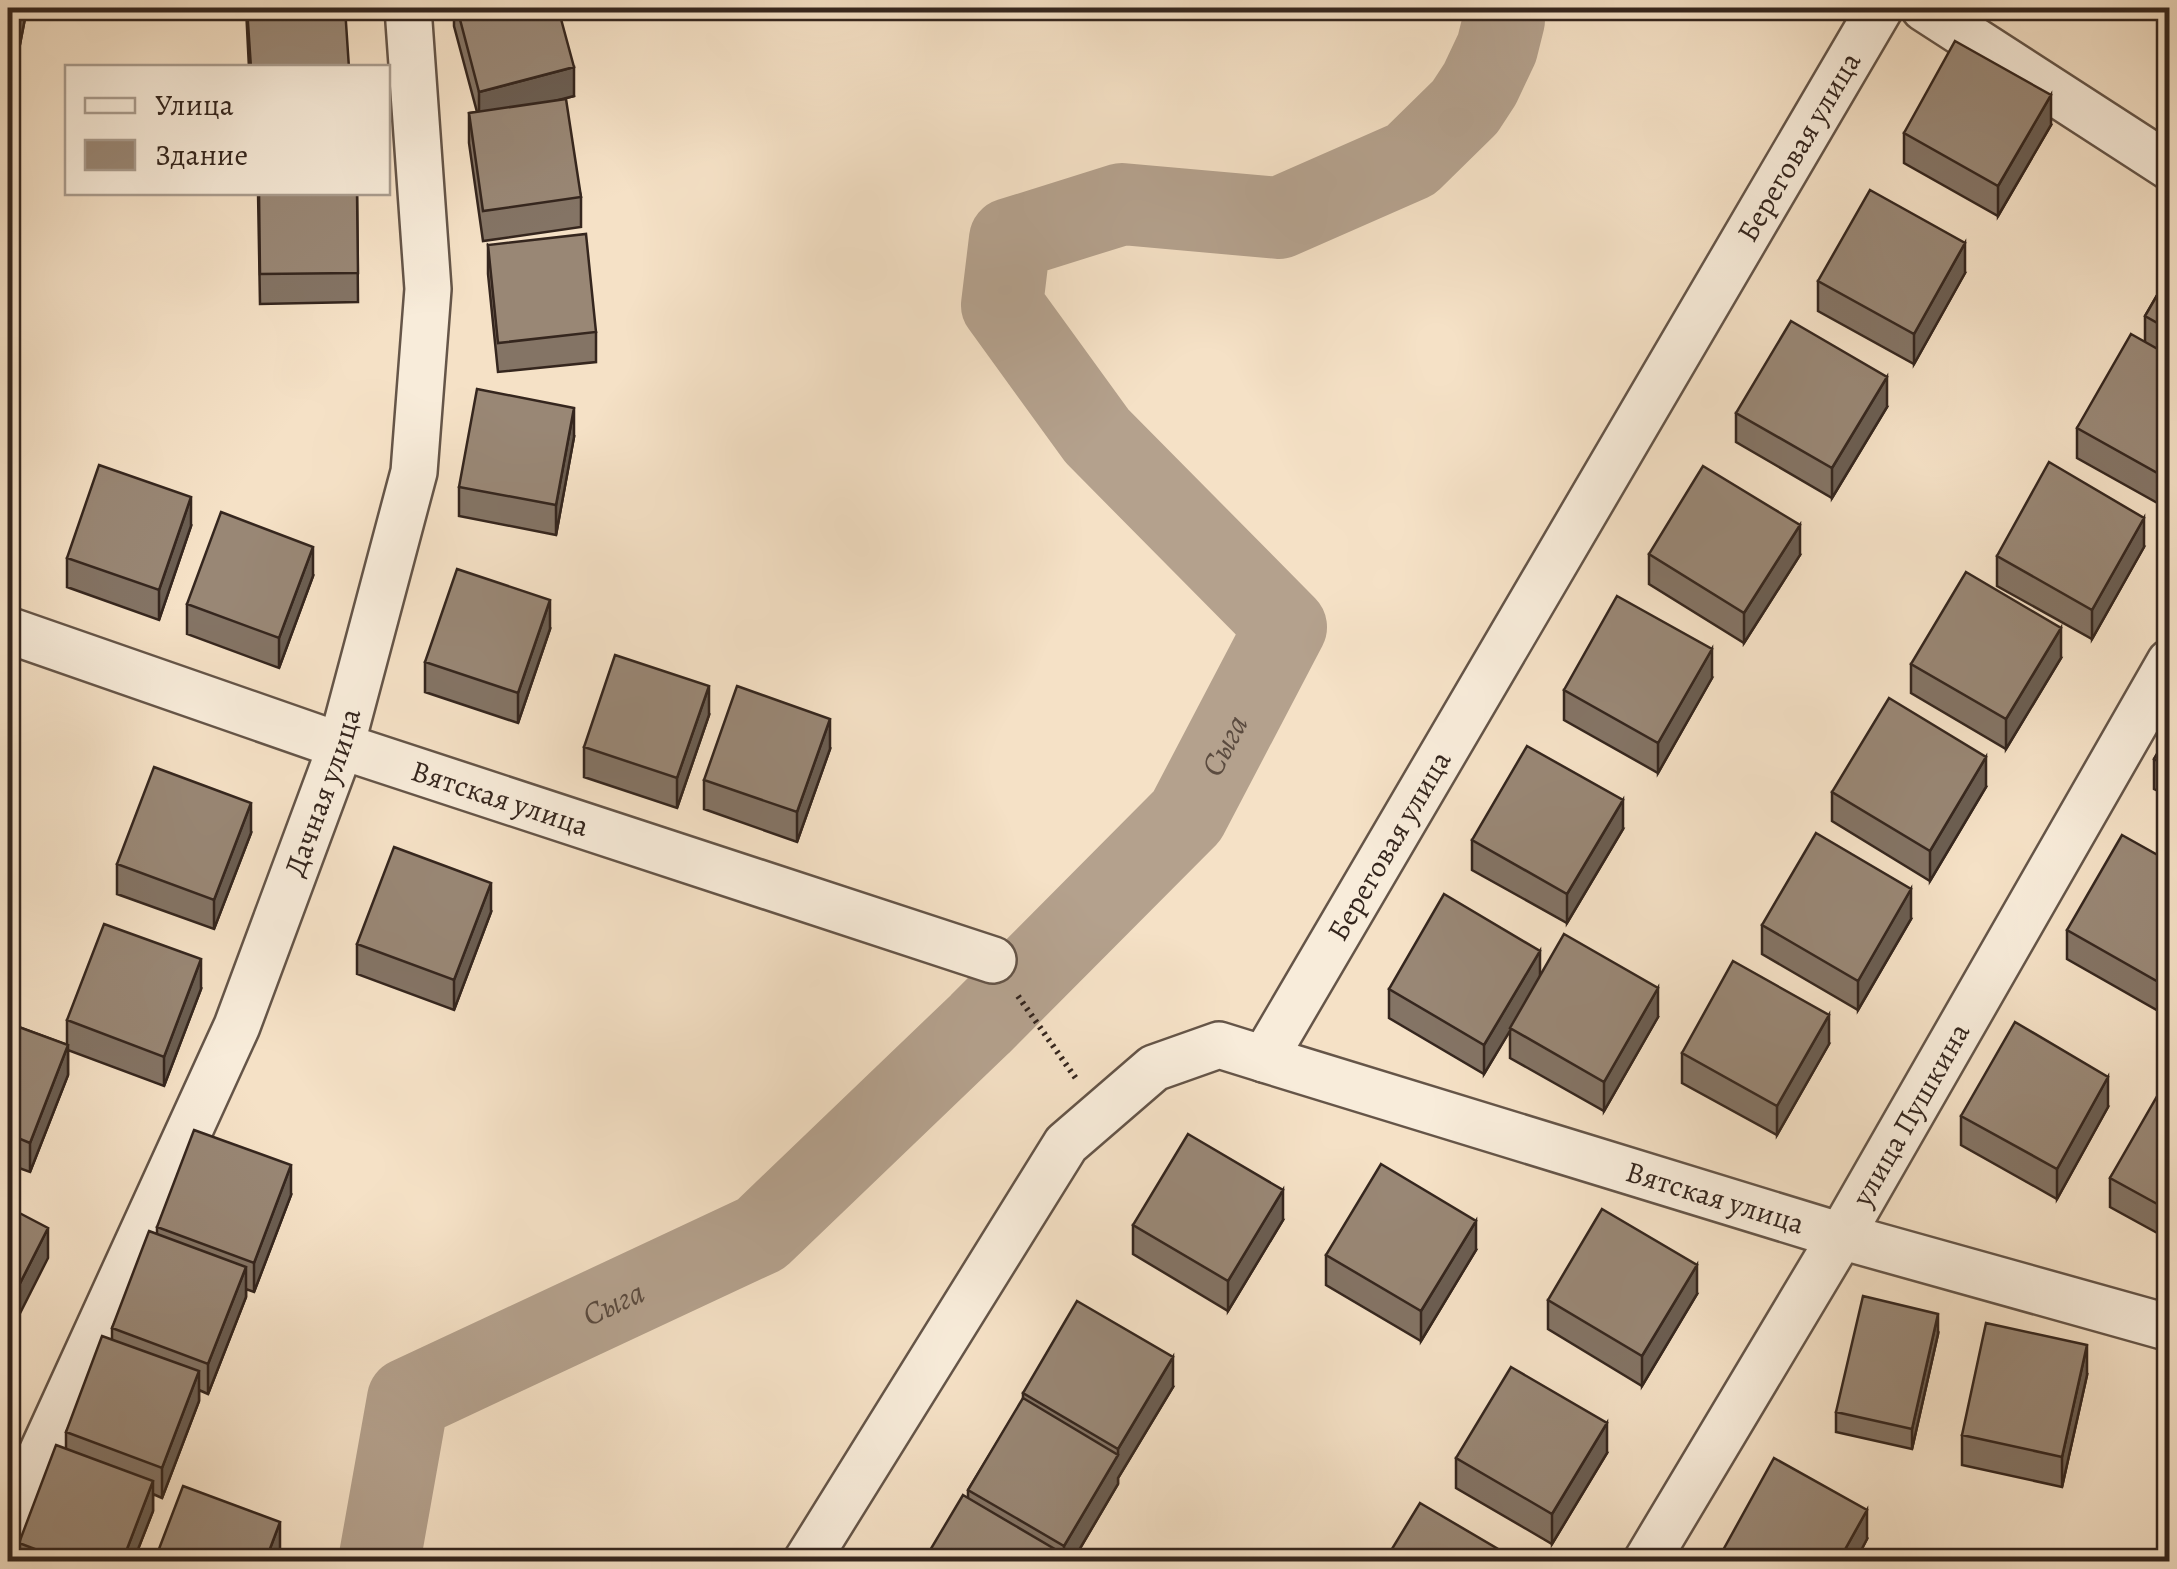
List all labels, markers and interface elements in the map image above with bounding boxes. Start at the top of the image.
street label: Береговая улица [1727,44,1870,249]
legend [65,65,390,195]
text: Улица [155,85,234,125]
text: Здание [155,135,248,175]
street label: Дачная улица [274,704,370,882]
water label: Сыга [1190,707,1258,784]
street label: Береговая улица [1318,743,1461,948]
street label: Вятская улица [406,750,594,846]
street label: улица Пушкина [1842,1015,1979,1214]
street label: Вятская улица [1621,1151,1810,1244]
water label: Сыга [575,1270,651,1337]

